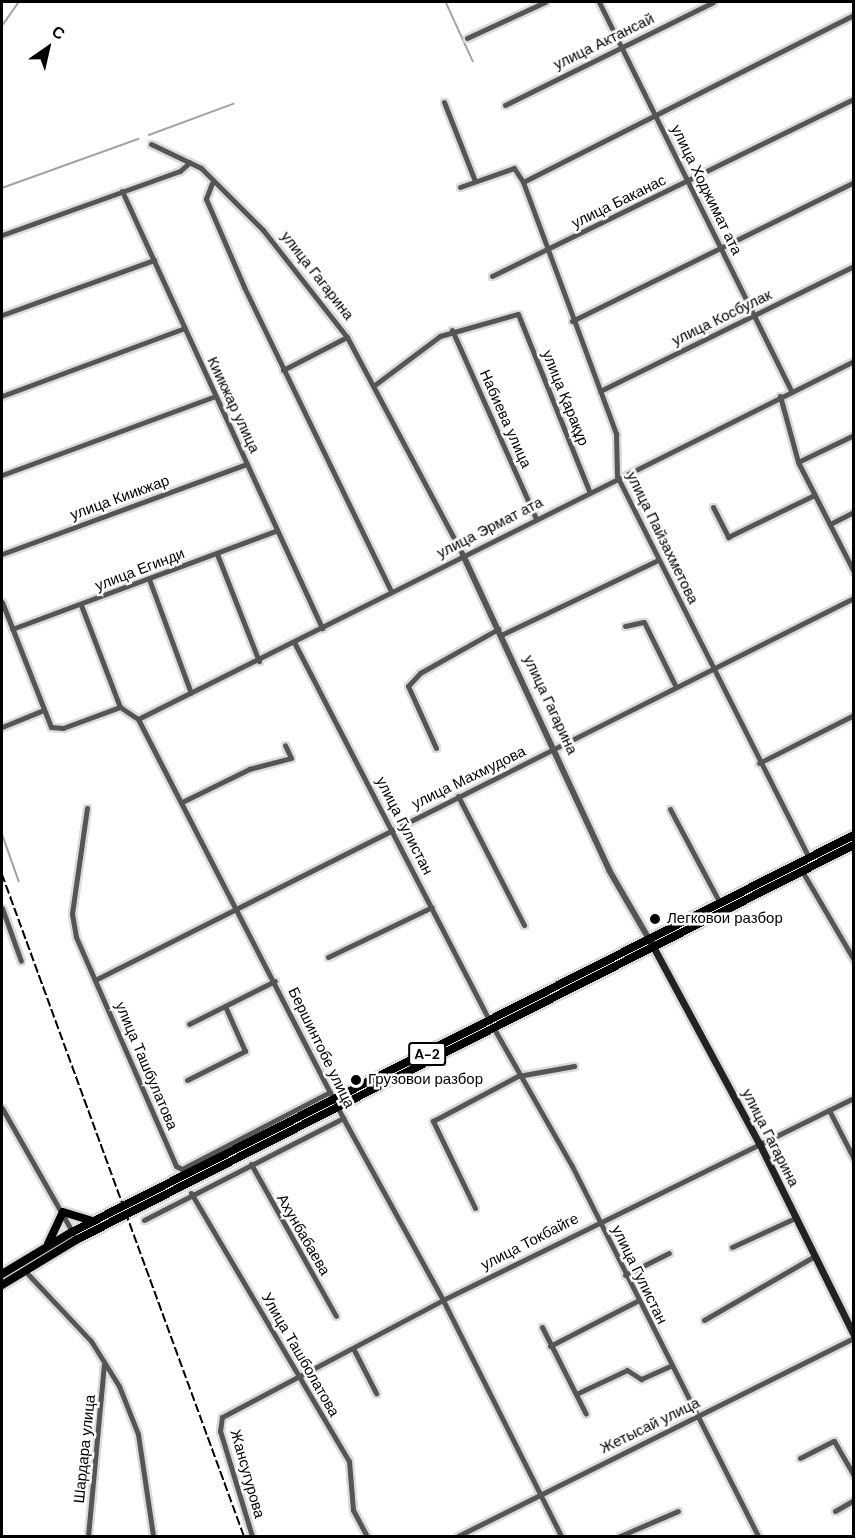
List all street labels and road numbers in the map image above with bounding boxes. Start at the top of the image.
street label: улица Актансай [551,10,657,74]
street label: улица Ходжимат ата [667,122,745,258]
street label: улица Баканас [569,171,669,233]
street label: улица Гагарина [277,228,357,324]
street label: улица Косбулак [669,286,775,350]
street label: улица Қарақұр [538,348,592,448]
street label: Киикжар улица [203,354,263,456]
street label: Набиева улица [475,367,535,471]
street label: улица Пайзахметова [622,469,702,607]
street label: улица Киикжар [68,472,172,524]
street label: улица Эрмат ата [434,494,546,562]
street label: улица Егинди [93,545,187,595]
street label: улица Гагарина [519,652,581,758]
street label: улица Махмудова [409,743,529,813]
street label: улица Гулистан [372,774,436,878]
street label: Бершинтобе улица [284,985,358,1111]
street label: улица Ташбулатова [111,999,181,1133]
road number: A-2 [408,1043,446,1065]
street label: улица Гагарина [738,1086,802,1190]
street label: Ахунбабаева [272,1191,334,1279]
street label: улица Токбайге [478,1210,582,1274]
street label: улица Гулистан [607,1223,671,1327]
street label: Улица Ташболатова [257,1290,343,1420]
street label: Шардара улица [70,1394,100,1504]
street label: Жетысай улица [597,1394,703,1458]
street label: Жансугурова [226,1428,268,1520]

